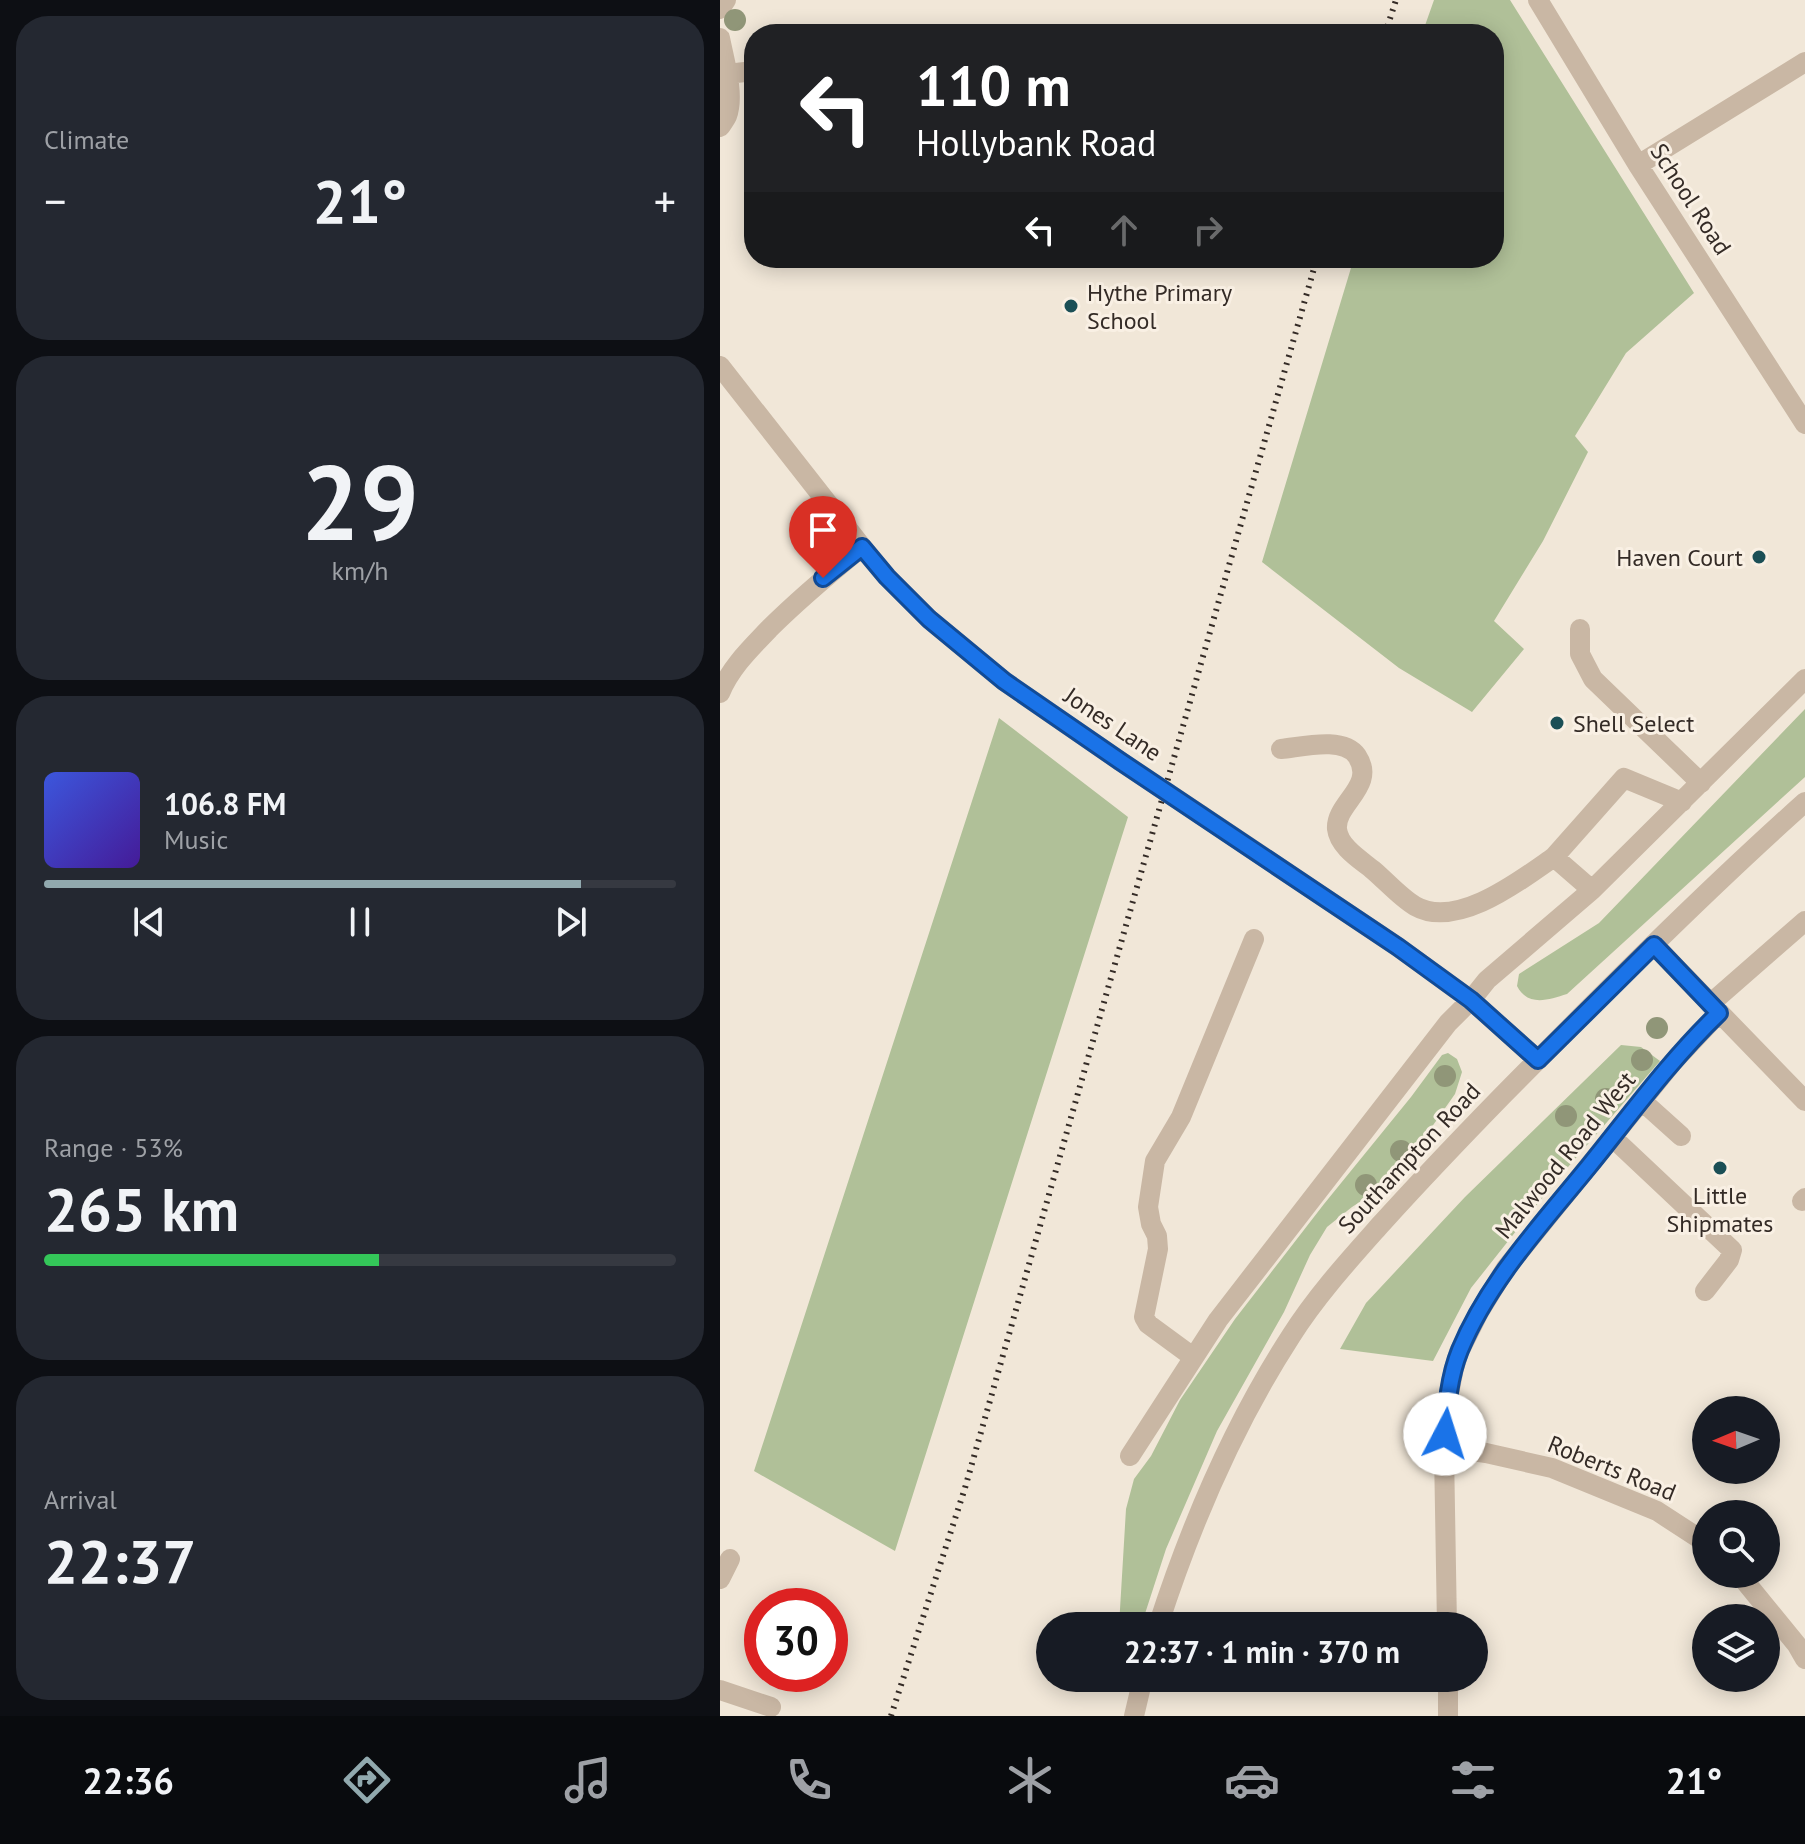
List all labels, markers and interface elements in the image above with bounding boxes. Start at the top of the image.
text: 110 m [916,49,1071,121]
icon: left [784,56,888,160]
text: Hollybank Road [916,119,1156,166]
text: Climate [44,123,129,156]
street label: School Road [1644,137,1738,261]
text: 21° [313,162,407,240]
text: − [44,172,66,229]
text: + [654,172,676,229]
icon: left [1018,208,1062,252]
icon: ahead [1102,208,1146,252]
icon: right [1186,208,1230,252]
place label: Hythe Primary School [1087,277,1232,336]
marker: Hythe Primary School [1062,297,1080,315]
text: 29 [301,434,419,569]
pin [789,496,857,578]
icon: arrive [801,508,845,552]
place label: Haven Court [1616,542,1743,573]
marker: Haven Court [1750,548,1768,566]
text: km/h [332,554,389,587]
street label: Jones Lane [1058,680,1168,768]
place label: Shell Select [1573,708,1694,739]
marker: Shell Select [1548,714,1566,732]
text: 106.8 FM [164,784,286,823]
text: Music [164,823,228,856]
icon: previous [127,900,171,944]
icon: pause [338,900,382,944]
icon: next [549,900,593,944]
street label: Malwood Road West [1488,1065,1642,1245]
street label: Southampton Road [1331,1076,1487,1240]
text: Range · 53% [44,1131,183,1164]
marker: Little Shipmates [1711,1159,1729,1177]
text: 265 km [44,1170,239,1248]
place label: Little Shipmates [1667,1180,1773,1239]
position arrow [1403,1392,1487,1476]
north arrow [1692,1396,1780,1484]
map controls [1692,1396,1780,1692]
street label: Roberts Road [1543,1428,1681,1508]
text: Arrival [44,1483,117,1516]
button: search [1692,1500,1780,1588]
text: 22:37 [44,1522,196,1600]
speed limit sign: 30 [744,1588,848,1692]
button: layers [1692,1604,1780,1692]
text: 22:37 · 1 min · 370 m [1124,1632,1400,1671]
icon: directions [339,1752,395,1808]
icon: music [560,1752,616,1808]
icon: phone [781,1752,837,1808]
icon: climate [1002,1752,1058,1808]
icon: car [1224,1752,1280,1808]
icon: filters [1445,1752,1501,1808]
text: 22:36 [83,1757,174,1804]
text: 21° [1666,1757,1722,1804]

